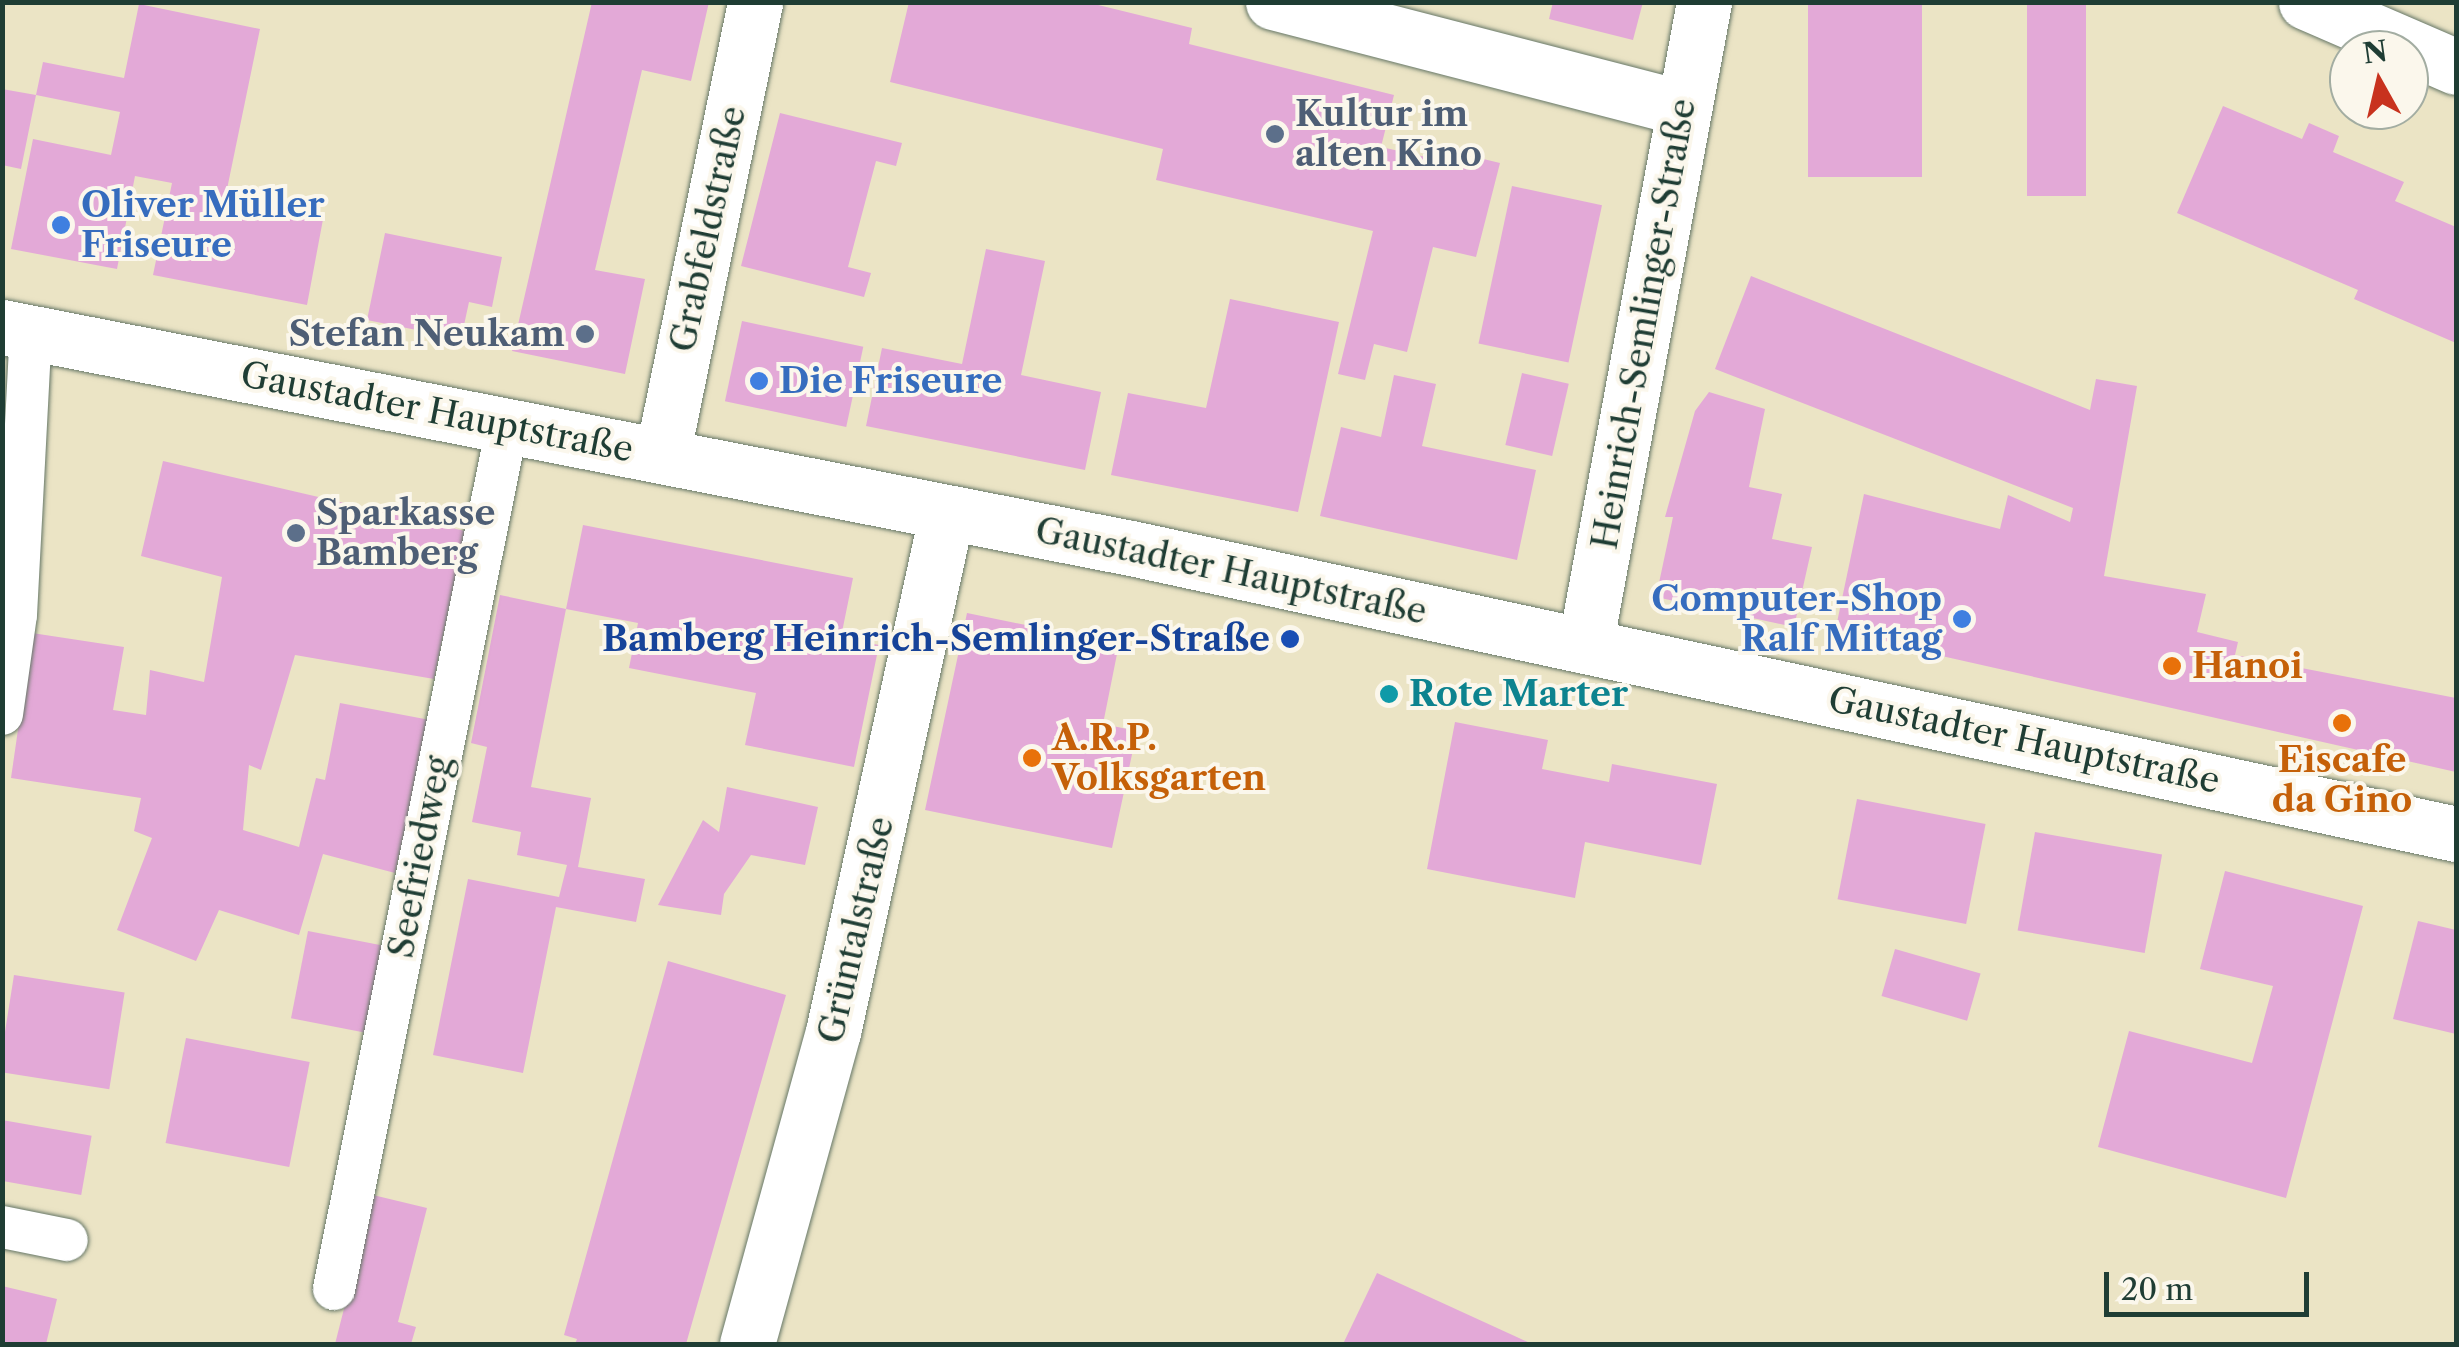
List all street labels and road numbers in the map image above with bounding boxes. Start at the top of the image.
street label: Heinrich-Semlinger-Straße [1584,95,1704,553]
street label: Grabfeldstraße [661,102,755,356]
street label: Gaustadter Hauptstraße [237,353,637,471]
street label: Gaustadter Hauptstraße [1031,509,1431,633]
street label: Gaustadter Hauptstraße [1824,678,2224,802]
street label: Seefriedweg [380,753,460,961]
street label: Grüntalstraße [810,813,902,1047]

